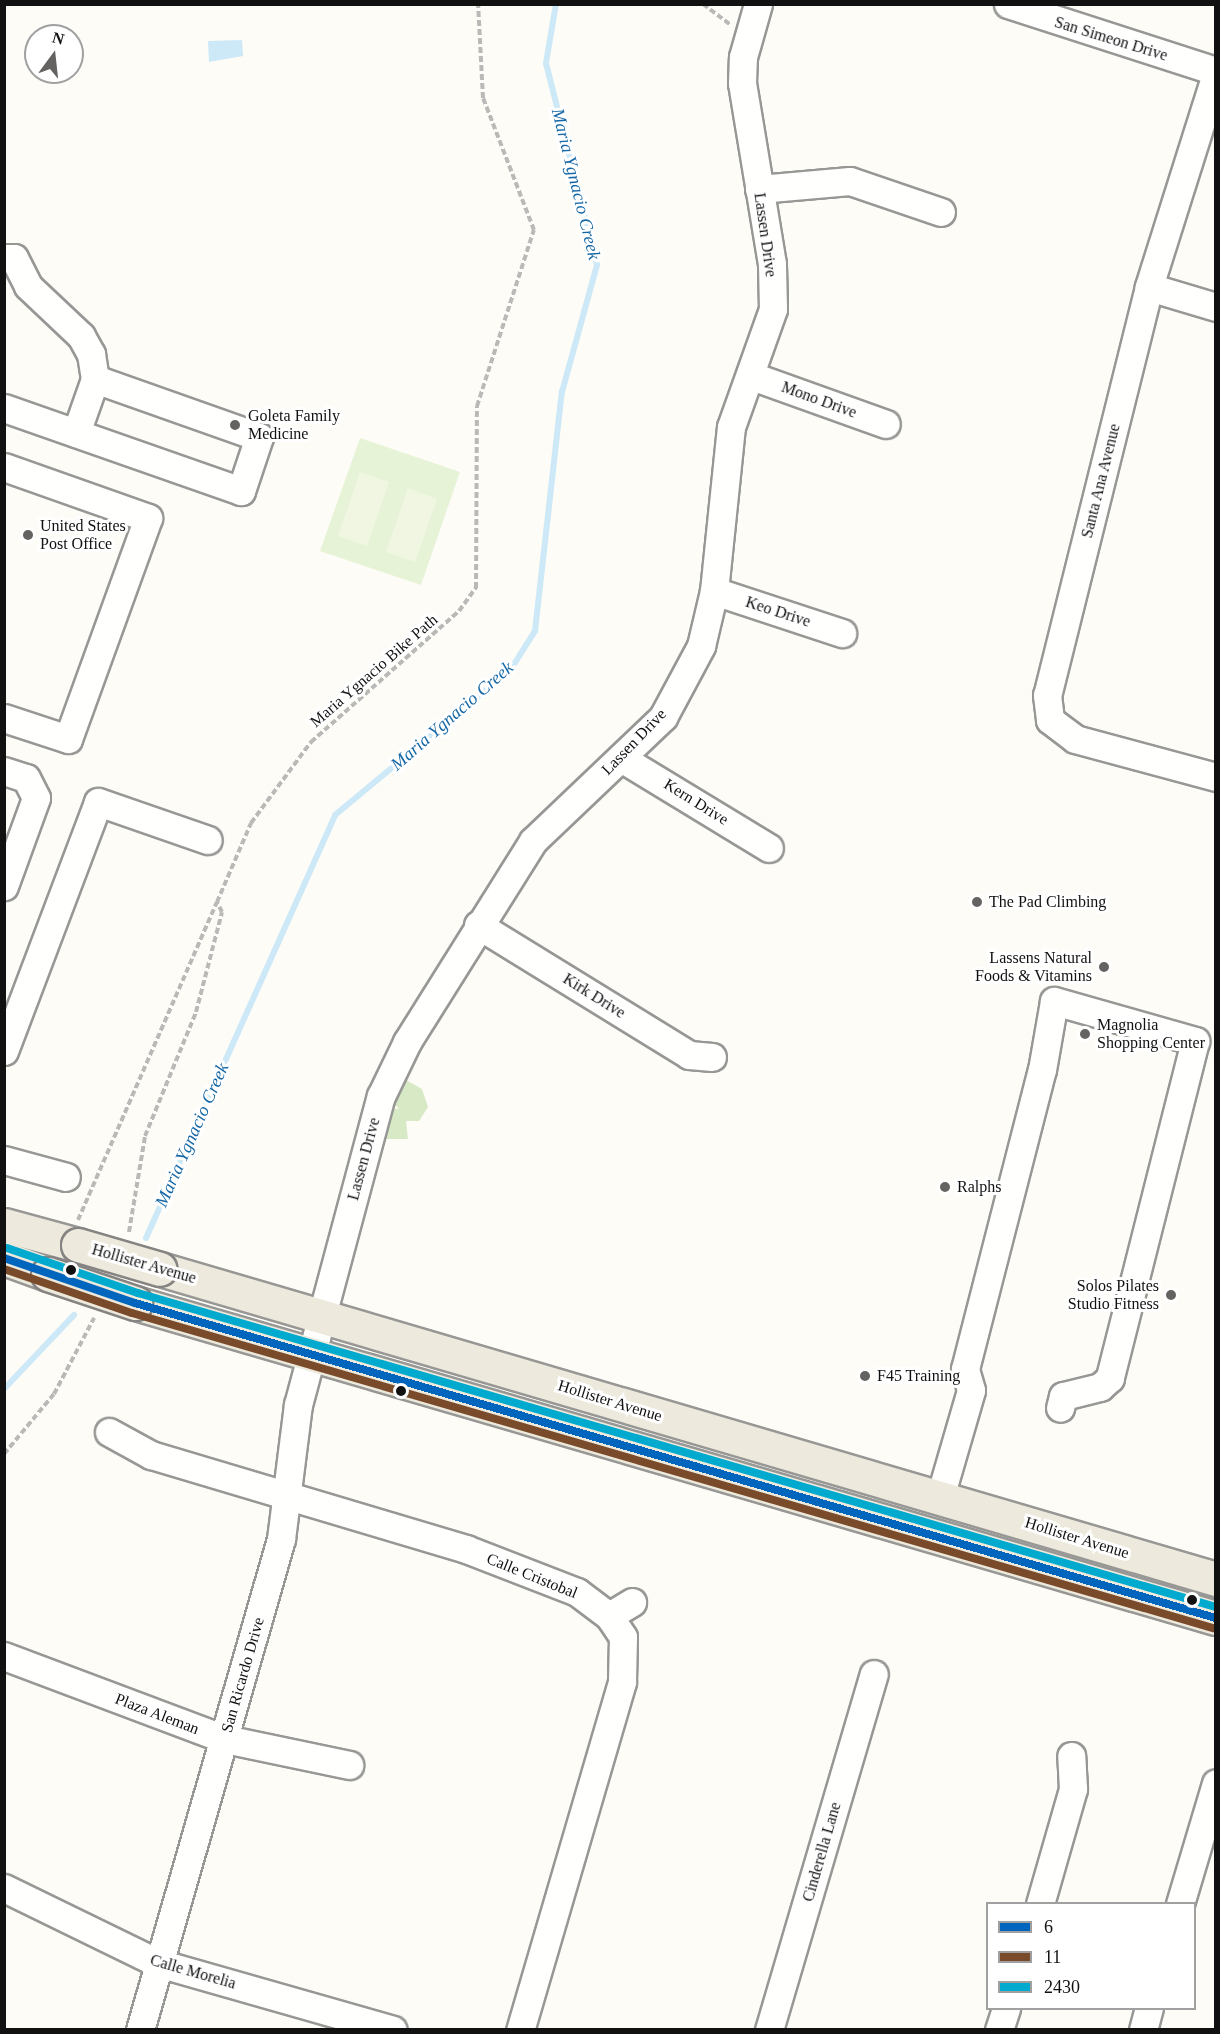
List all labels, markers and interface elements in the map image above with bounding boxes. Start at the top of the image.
street label: San Simeon Drive [1052,13,1170,65]
north arrow [24,24,84,84]
text: N [50,28,66,48]
water label: Maria Ygnacio Creek [547,106,605,262]
street label: Lassen Drive [750,192,780,278]
street label: Mono Drive [779,378,859,422]
place label: Goleta Family Medicine [248,406,340,444]
marker: Goleta Family Medicine [226,416,244,434]
street label: Santa Ana Avenue [1077,421,1125,541]
place label: United States Post Office [40,516,126,554]
marker: United States Post Office [21,528,35,542]
street label: Keo Drive [743,593,813,631]
street label: Maria Ygnacio Bike Path [306,610,442,732]
water label: Maria Ygnacio Creek [386,657,518,775]
street label: Lassen Drive [598,705,670,779]
street label: Kern Drive [660,775,732,829]
place label: The Pad Climbing [989,892,1106,912]
marker: The Pad Climbing [970,895,984,909]
place label: Lassens Natural Foods & Vitamins [975,948,1092,986]
marker: Lassens Natural Foods & Vitamins [1097,960,1111,974]
street label: Kirk Drive [559,969,629,1023]
place label: Magnolia Shopping Center [1097,1015,1205,1053]
marker: Magnolia Shopping Center [1078,1027,1092,1041]
water label: Maria Ygnacio Creek [151,1060,233,1210]
street label: Lassen Drive [344,1116,384,1202]
place label: Ralphs [957,1177,1001,1197]
marker: Ralphs [938,1180,952,1194]
street label: Hollister Avenue [89,1240,199,1288]
unlabelled marker [65,1264,77,1276]
place label: Solos Pilates Studio Fitness [1068,1276,1159,1314]
marker: Solos Pilates Studio Fitness [1164,1288,1178,1302]
place label: F45 Training [877,1366,960,1386]
marker: F45 Training [858,1369,872,1383]
street label: Hollister Avenue [555,1376,665,1426]
unlabelled marker [395,1385,407,1397]
street label: Hollister Avenue [1022,1513,1132,1563]
street label: Calle Cristobal [484,1549,580,1603]
unlabelled marker [1186,1594,1198,1606]
street label: San Ricardo Drive [217,1615,269,1735]
street label: Plaza Aleman [112,1689,202,1739]
street label: Cinderella Lane [799,1800,845,1904]
legend [986,1902,1196,2010]
text: 6 [1044,1917,1053,1937]
text: 11 [1044,1947,1061,1967]
street label: Calle Morelia [148,1951,238,1993]
text: 2430 [1044,1977,1080,1997]

